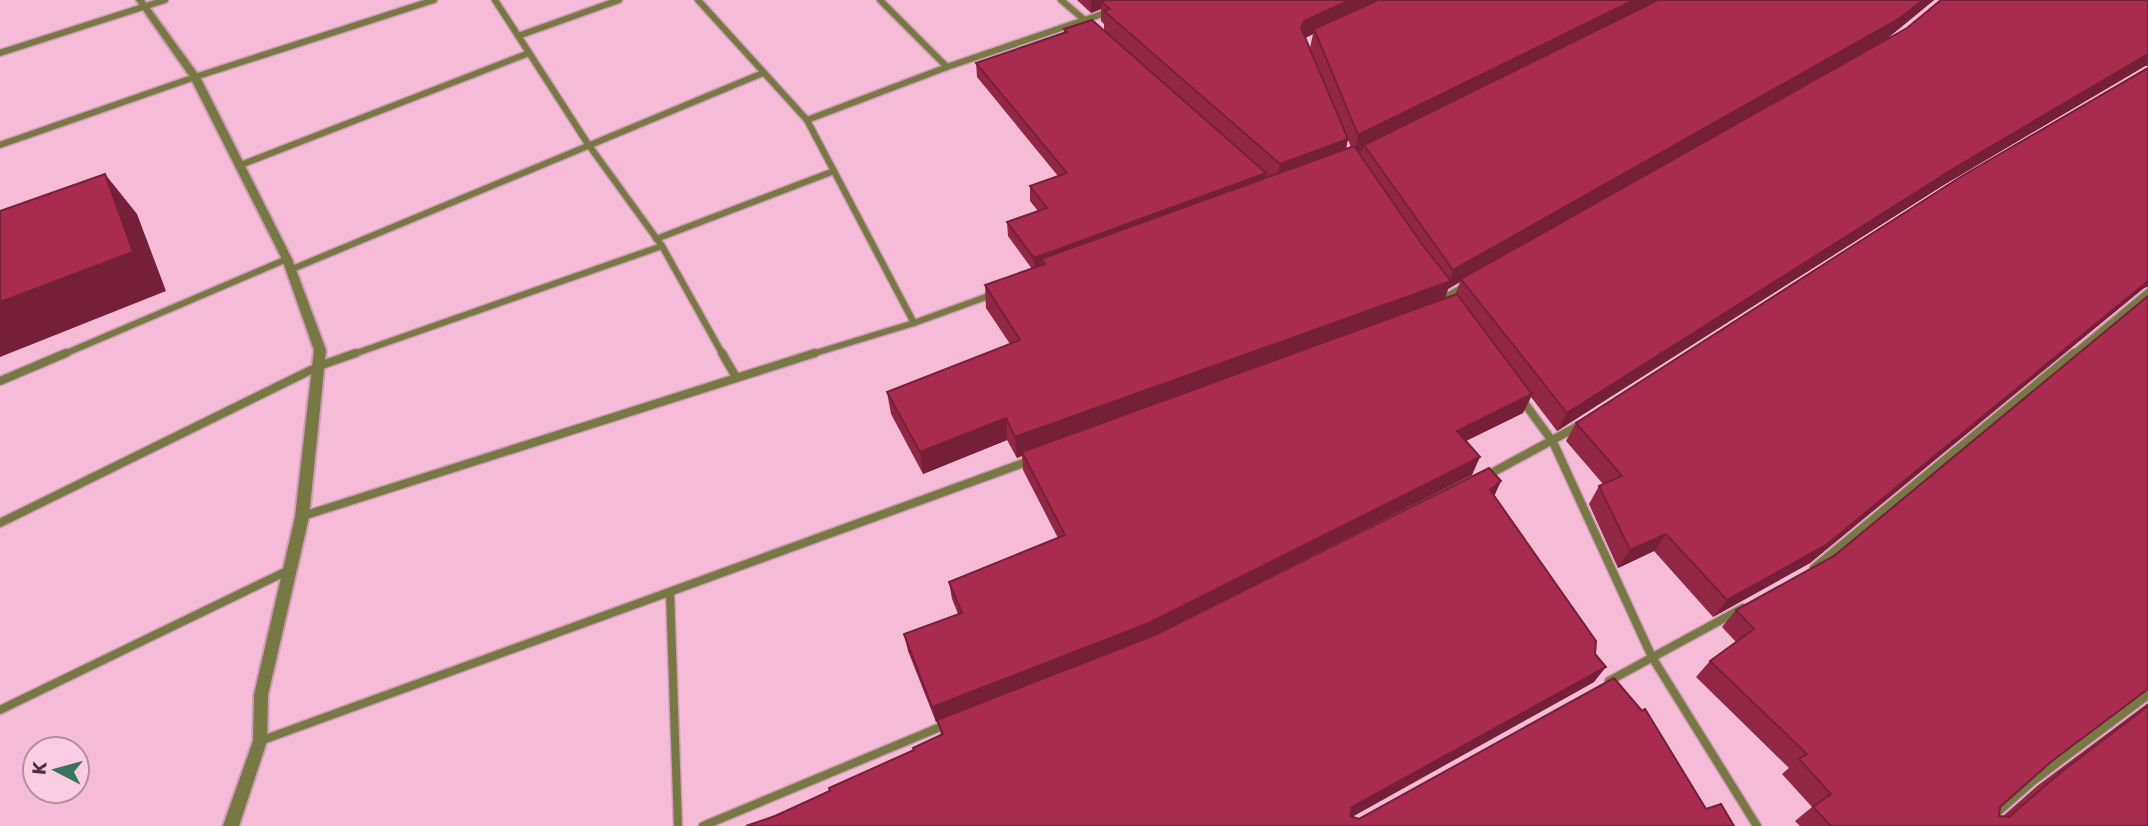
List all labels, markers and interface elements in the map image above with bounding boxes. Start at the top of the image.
north arrow [21,735,91,805]
text: K [25,760,54,776]

